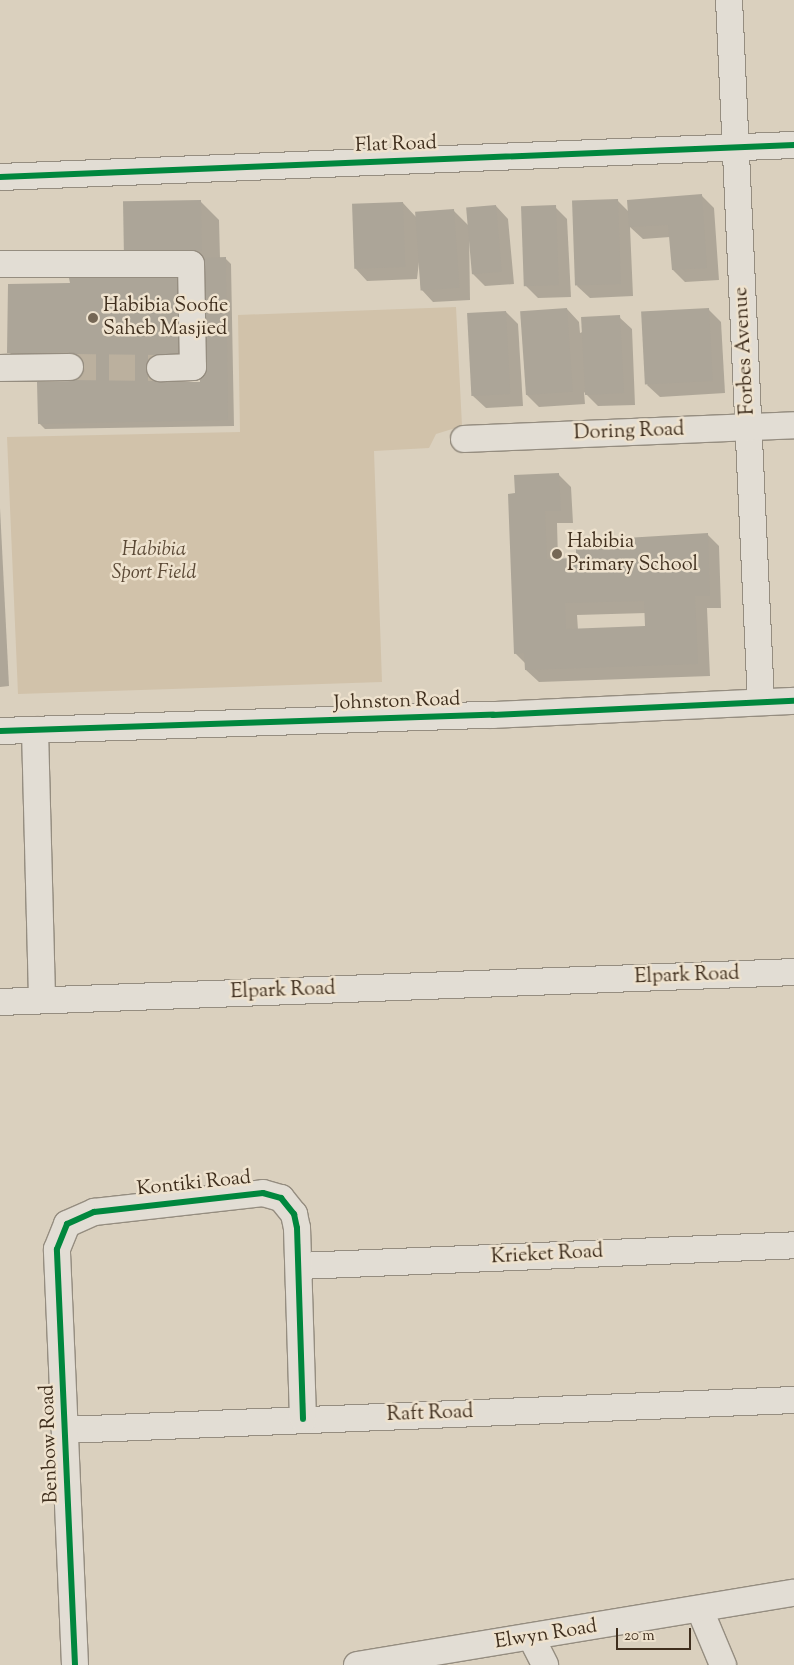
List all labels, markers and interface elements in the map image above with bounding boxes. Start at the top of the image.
street label: Flat Road [355,132,437,158]
street label: Forbes Avenue [730,286,760,416]
place label: Habibia Soofie Saheb Masjied [103,294,228,341]
marker: Habibia Soofie Saheb Masjied [87,312,99,324]
street label: Doring Road [573,418,685,446]
place label: Habibia Primary School [567,530,698,577]
park label: Habibia Sport Field [112,538,196,585]
marker: Habibia Primary School [551,548,563,560]
street label: Johnston Road [333,688,461,716]
street label: Elpark Road [634,962,740,990]
street label: Elpark Road [230,977,336,1005]
street label: Kontiki Road [136,1166,252,1202]
street label: Krieket Road [490,1240,604,1270]
street label: Benbow Road [36,1384,64,1504]
street label: Raft Road [386,1400,474,1428]
street label: Elwyn Road [493,1615,599,1655]
scale bar [619,1618,694,1650]
text: 20 m [624,1626,655,1647]

